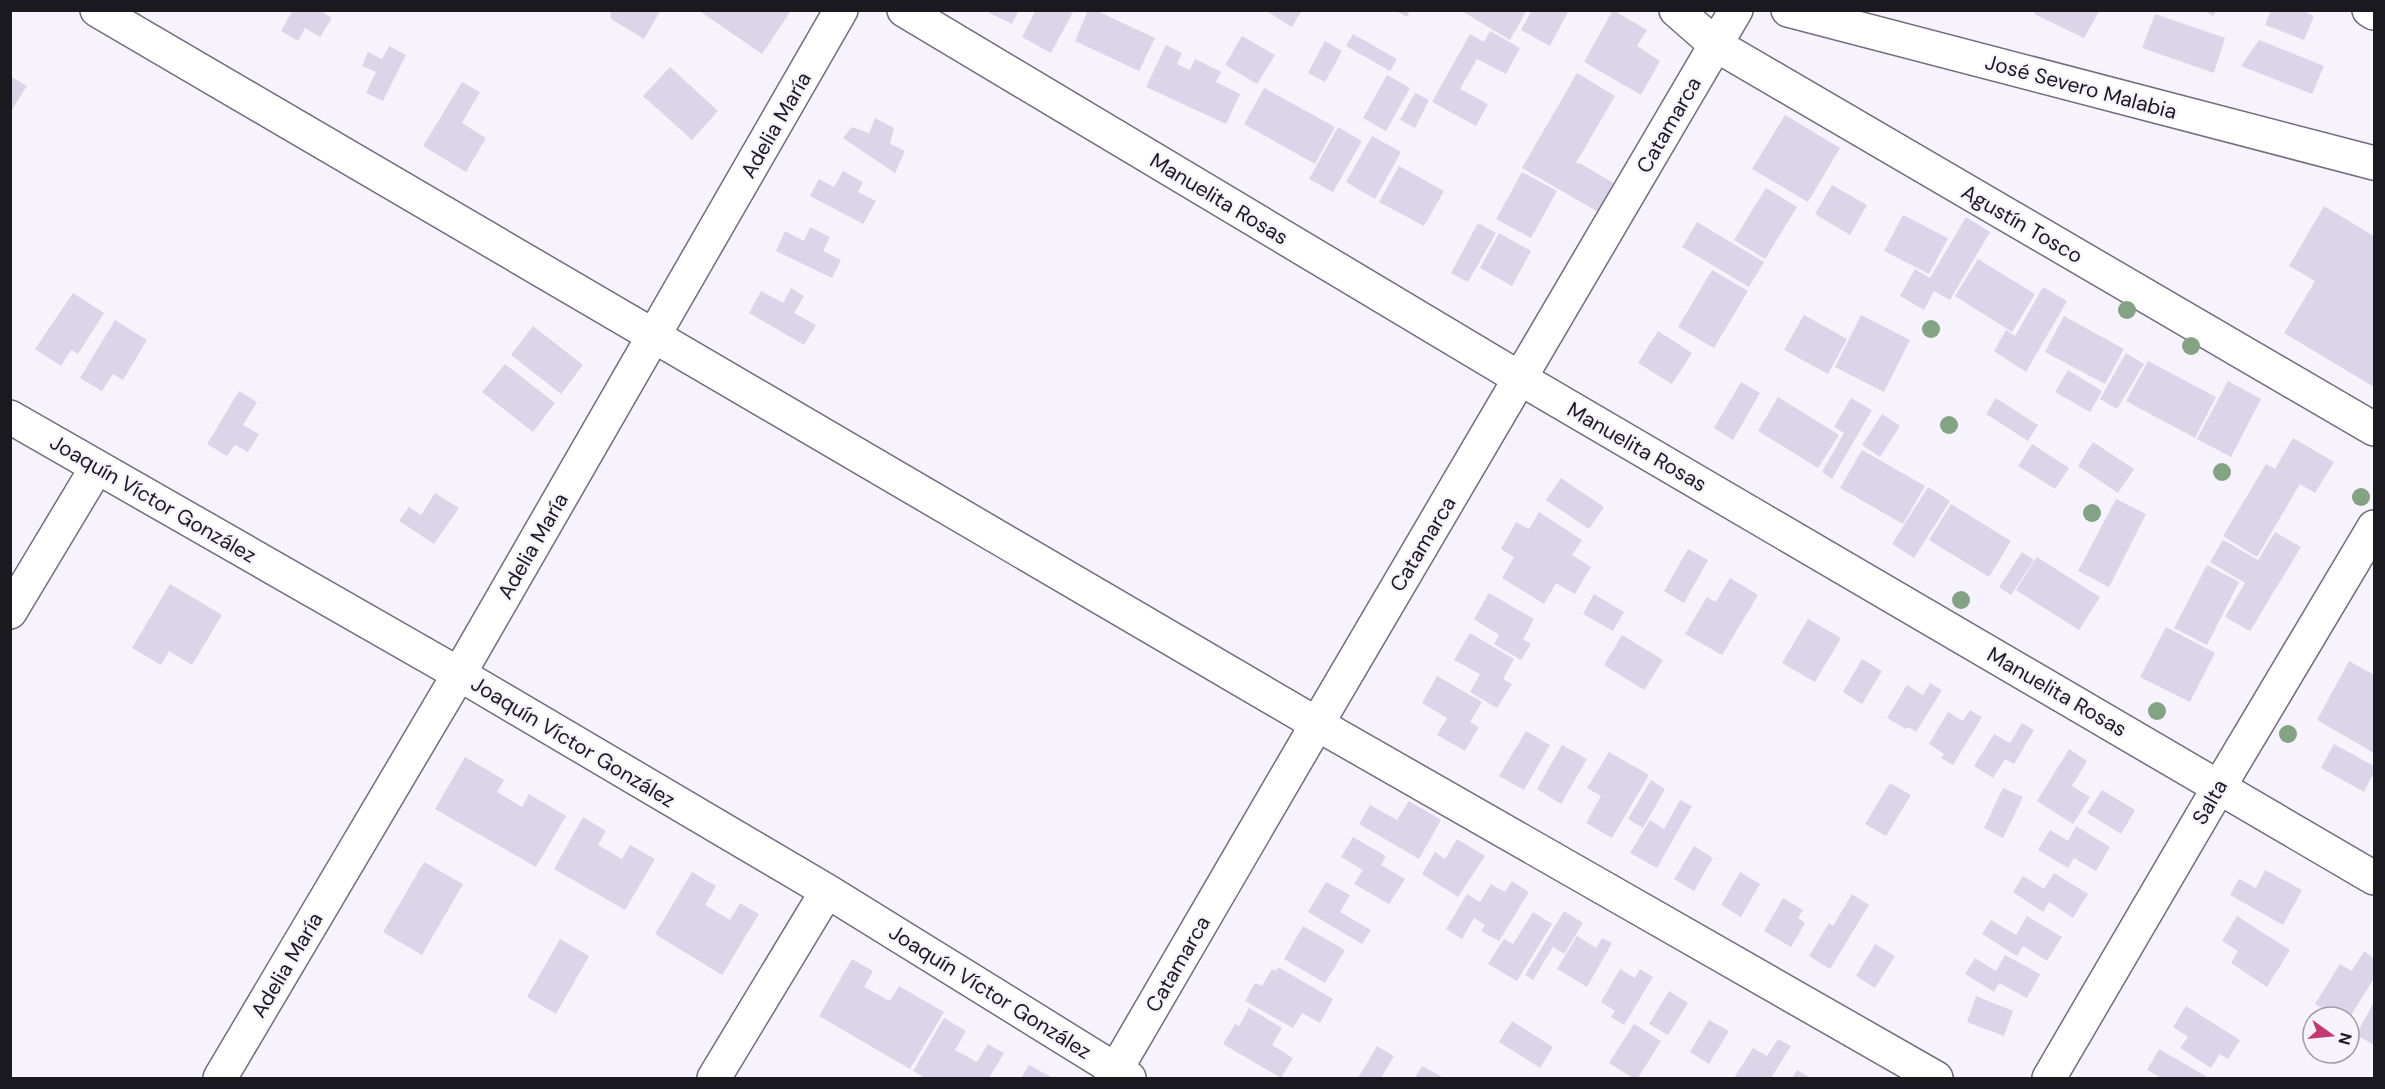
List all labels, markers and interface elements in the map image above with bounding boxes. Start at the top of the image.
street label: José Severo Malabia [1982,48,2180,126]
street label: Adelia María [734,67,818,183]
street label: Catamarca [1630,72,1708,178]
street label: Manuelita Rosas [1145,147,1293,251]
street label: Agustín Tosco [1956,178,2088,270]
street label: Manuelita Rosas [1562,396,1712,498]
street label: Joaquín Víctor González [45,428,261,570]
street label: Adelia María [491,488,575,604]
street label: Catamarca [1383,491,1463,597]
street label: Manuelita Rosas [1982,641,2132,743]
street label: Joaquín Víctor González [466,670,680,814]
street label: Salta [2186,774,2234,830]
street label: Adelia María [245,907,329,1023]
street label: Catamarca [1139,911,1217,1017]
street label: Joaquín Víctor González [883,918,1097,1066]
north arrow [2301,1005,2361,1065]
text: N [2333,1030,2357,1047]

